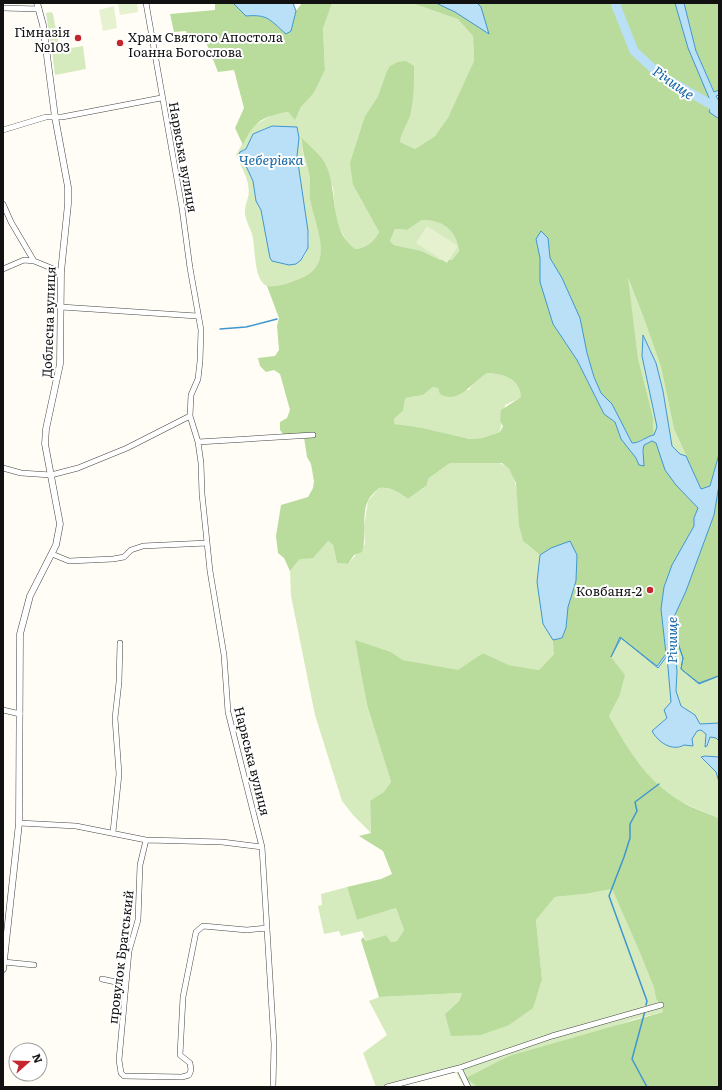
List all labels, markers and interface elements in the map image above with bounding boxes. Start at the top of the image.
place label: Гімназія №103 [14,22,70,56]
place label: Храм Святого Апостола Іоанна Богослова [128,27,283,61]
marker: Гімназія №103 [73,33,83,43]
marker: Храм Святого Апостола Іоанна Богослова [115,38,125,48]
water label: Річище [649,60,699,104]
street label: Нарвська вулиця [165,100,203,214]
water label: Чеберівка [238,149,304,169]
street label: Доблесна вулиця [37,266,59,378]
place label: Ковбаня-2 [576,581,642,600]
marker: Ковбаня-2 [645,585,655,595]
water label: Річище [661,616,681,663]
street label: Нарвська вулиця [230,704,276,818]
street label: провулок Братський [102,889,138,1025]
north arrow [8,1042,48,1082]
text: N [29,1051,47,1065]

